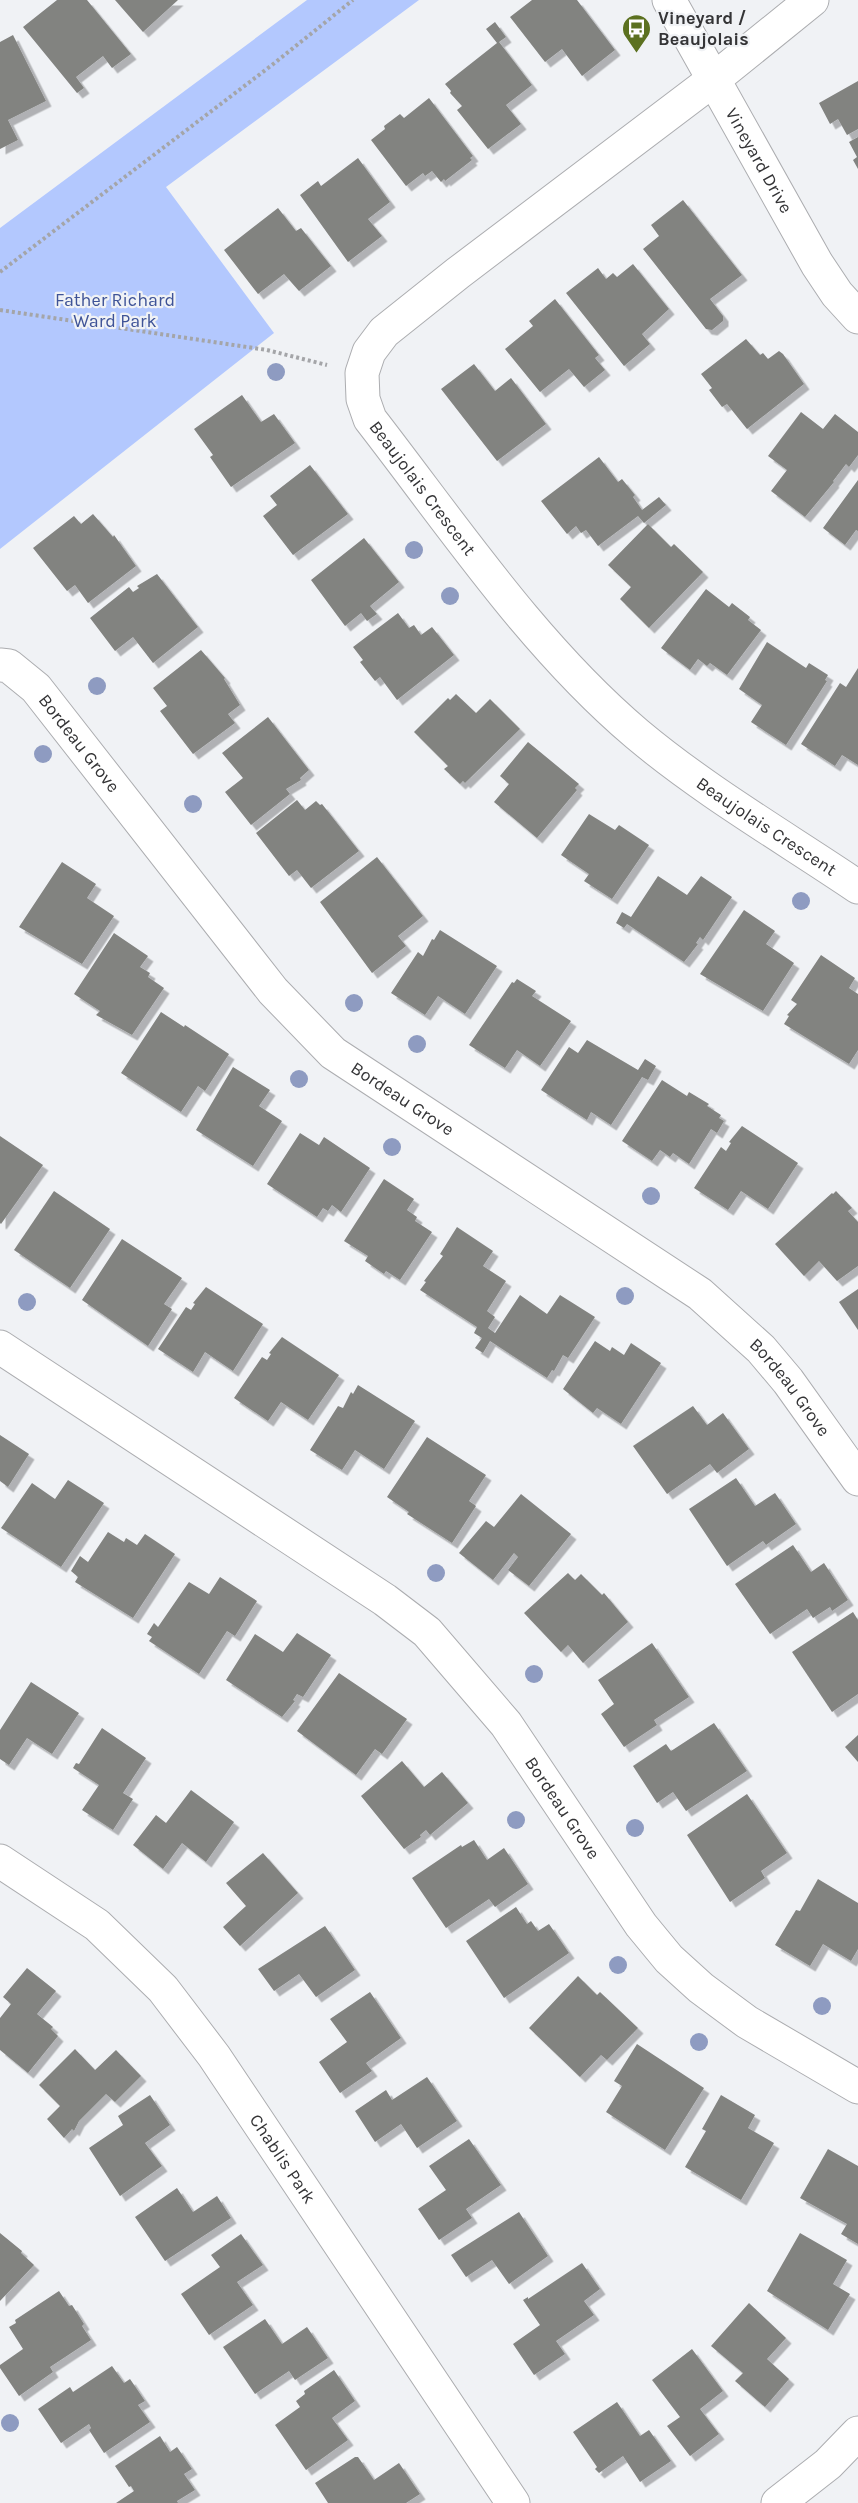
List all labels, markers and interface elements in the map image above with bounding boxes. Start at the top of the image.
place label: Vineyard / Beaujolais [658,7,749,50]
bus stop icon: Vineyard / Beaujolais [621,12,653,54]
street label: Vineyard Drive [721,104,797,217]
park label: Father Richard Ward Park [55,289,175,332]
street label: Beaujolais Crescent [364,416,481,560]
street label: Bordeau Grove [34,690,124,797]
street label: Beaujolais Crescent [692,772,841,881]
street label: Bordeau Grove [347,1057,458,1140]
street label: Bordeau Grove [745,1333,835,1441]
street label: Bordeau Grove [520,1753,605,1864]
street label: Chablis Park [245,2110,321,2208]

